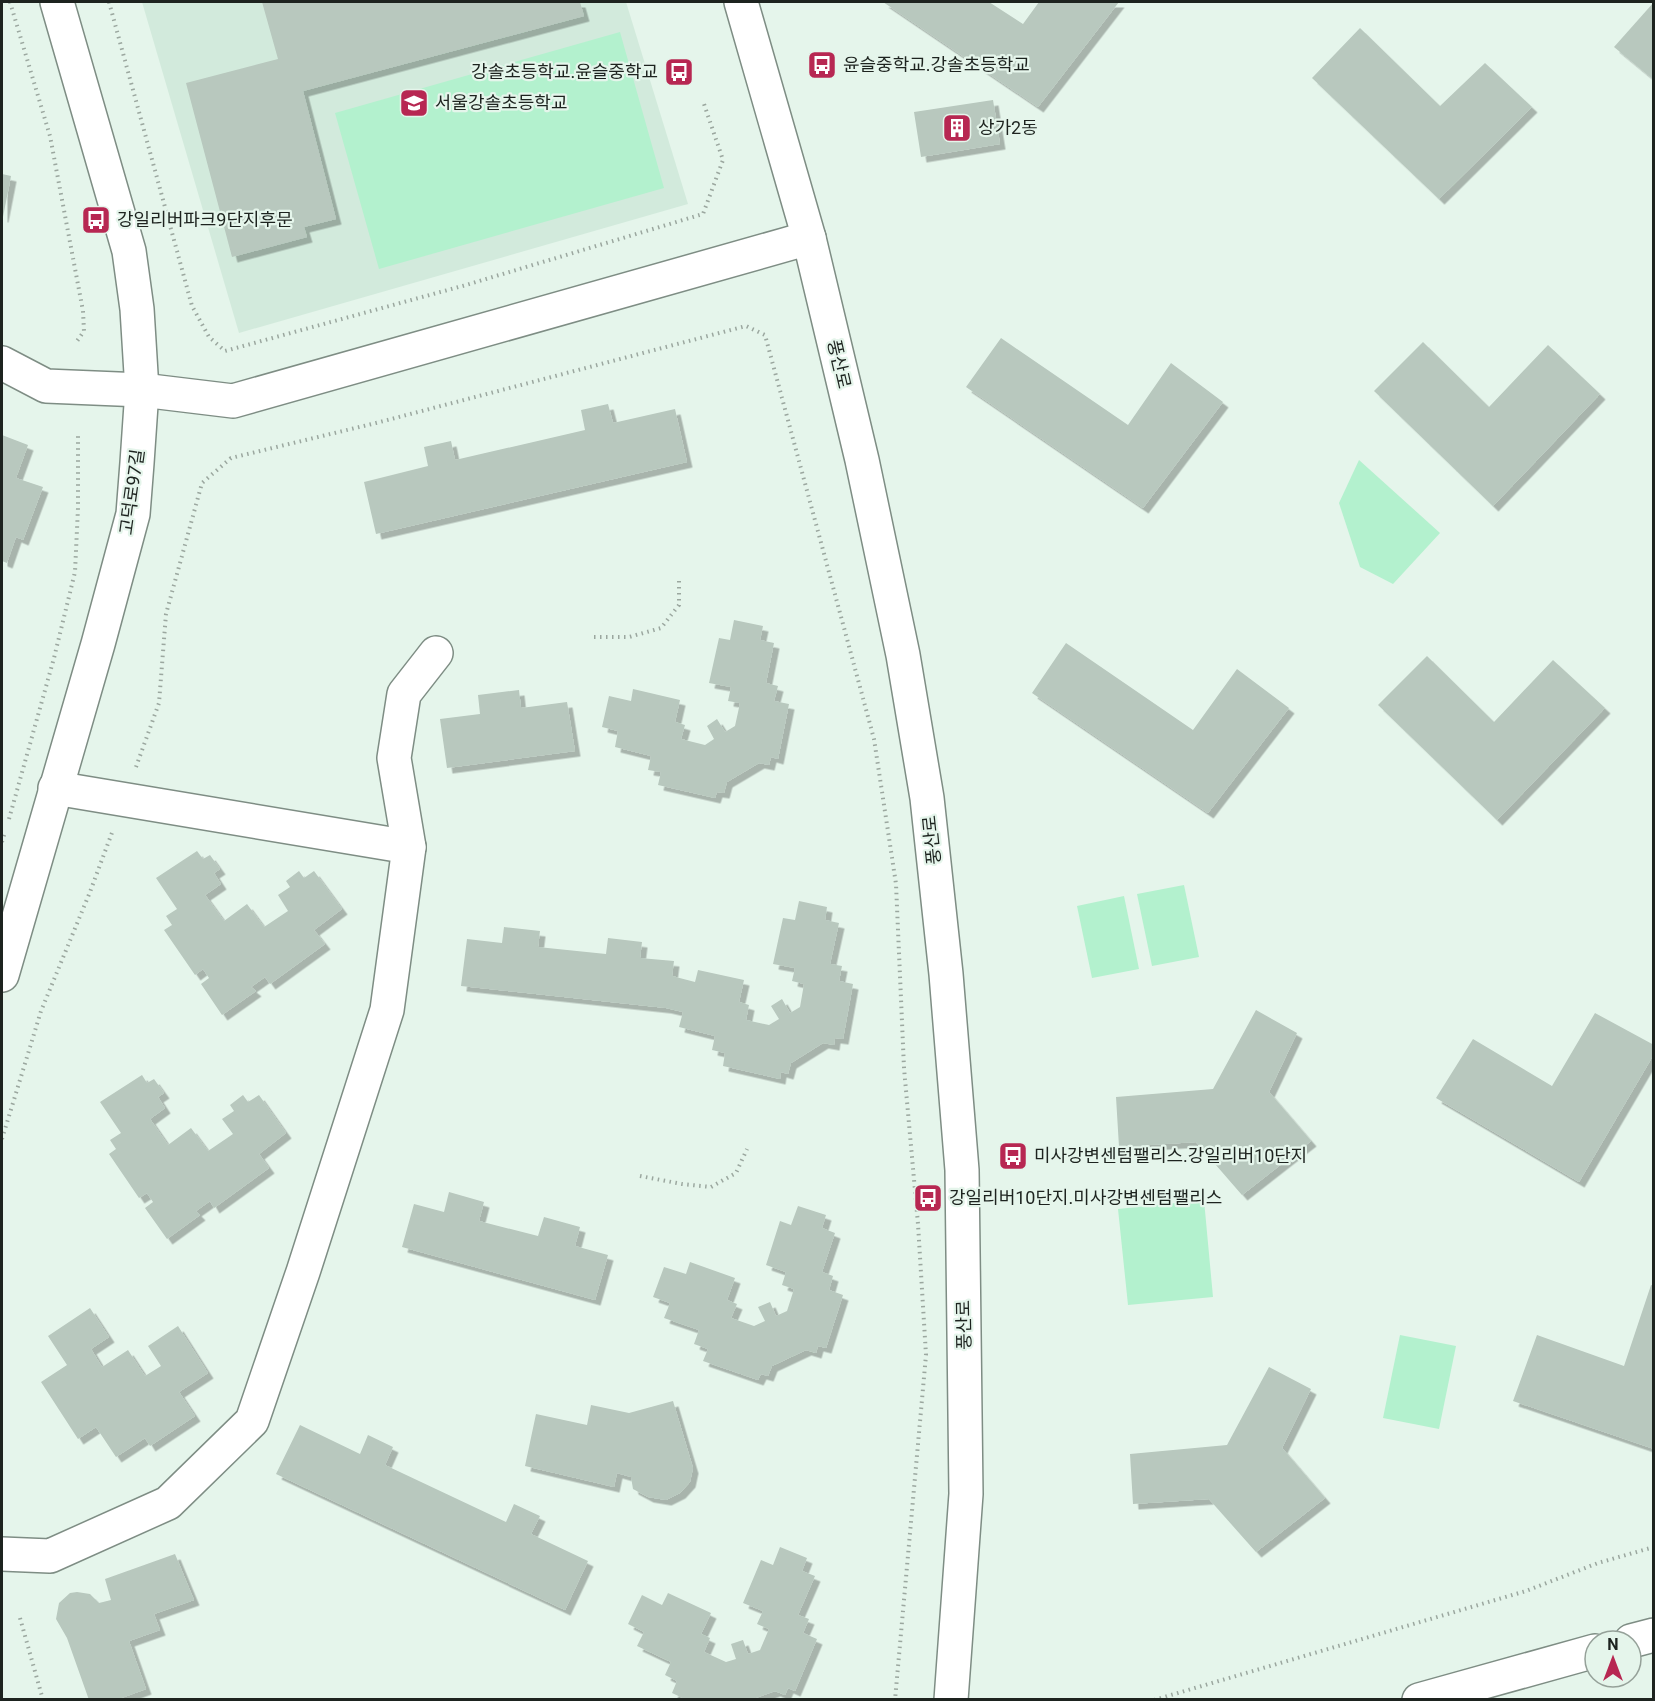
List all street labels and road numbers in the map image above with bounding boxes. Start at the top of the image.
street label: 풍산로 [824,337,855,390]
street label: 고덕로97길 [115,448,148,536]
street label: 풍산로 [918,814,945,866]
street label: 풍산로 [953,1300,974,1350]

